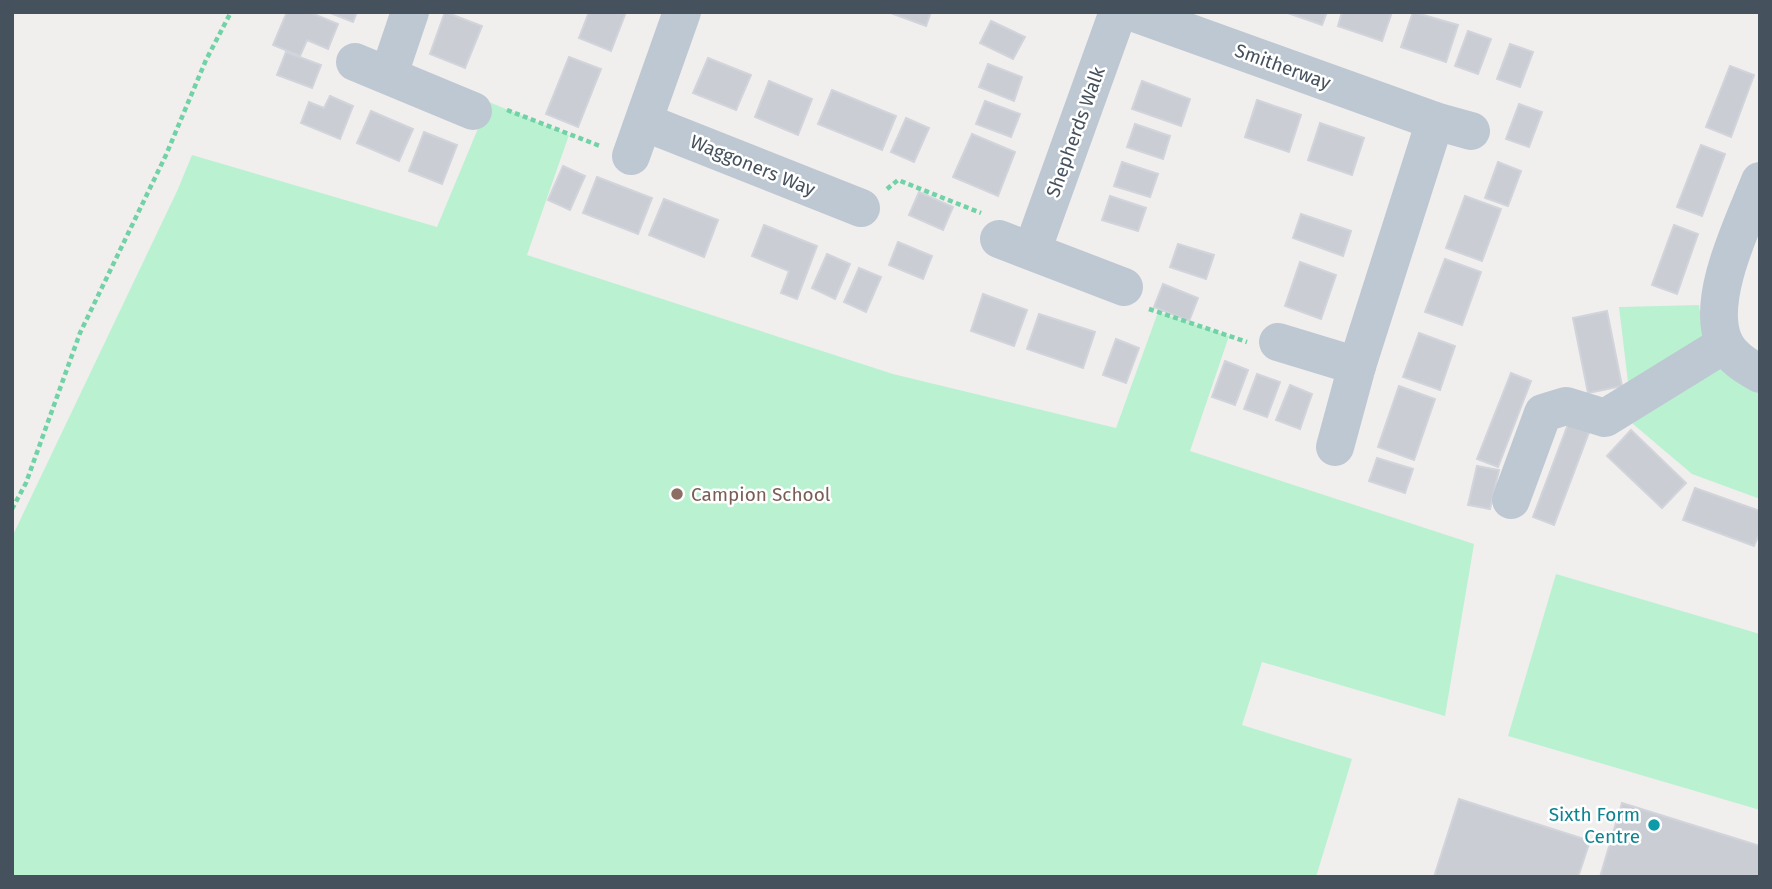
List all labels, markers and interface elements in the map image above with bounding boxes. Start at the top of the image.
street label: Smitherway [1232,38,1335,95]
street label: Shepherds Walk [1041,64,1110,201]
street label: Waggoners Way [687,130,819,201]
place label: Campion School [691,483,831,506]
marker: Campion School [669,486,685,502]
place label: Sixth Form Centre [1549,803,1640,848]
marker: Sixth Form Centre [1646,817,1662,833]

